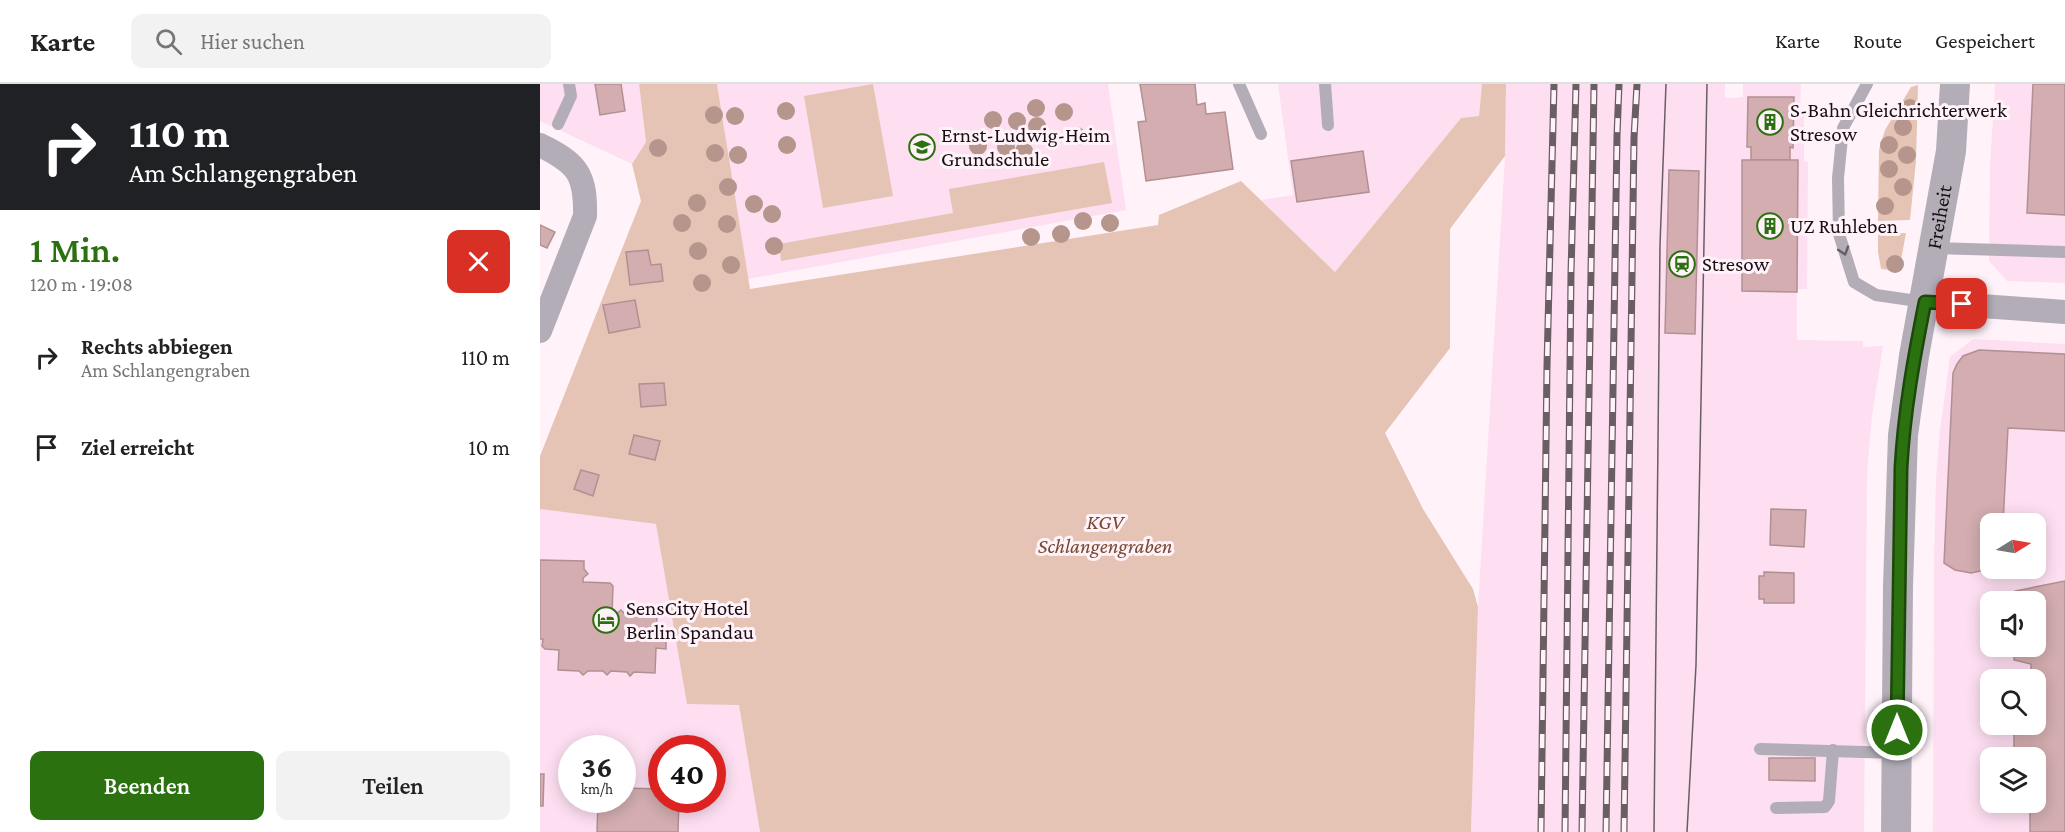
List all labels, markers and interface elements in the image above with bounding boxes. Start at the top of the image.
search box [131,14,551,68]
icon: search [152,25,185,58]
text: Karte [30,26,95,57]
text: Hier suchen [200,29,305,54]
text: Karte [1775,29,1820,53]
text: Route [1853,29,1902,53]
text: Gespeichert [1935,29,2035,53]
place label: S-Bahn Gleichrichterwerk Stresow [1790,98,2007,146]
building icon: S-Bahn Gleichrichterwerk Stresow [1755,107,1785,137]
icon: right [30,108,108,186]
text: 110 m [129,109,230,156]
place label: Ernst-Ludwig-Heim Grundschule [941,123,1111,171]
school or university icon: Ernst-Ludwig-Heim Grundschule [907,132,937,162]
text: Am Schlangengraben [129,158,358,188]
street label: Freiheit [1921,182,1957,251]
building icon: UZ Ruhleben [1755,211,1785,241]
place label: UZ Ruhleben [1790,214,1898,238]
text: 1 Min. [30,230,120,270]
button: close [447,230,510,293]
one-way arrow [1837,245,1849,256]
station icon: Stresow [1667,249,1697,279]
place label: Stresow [1702,252,1770,276]
text: 120 m · 19:08 [30,273,133,295]
pin [1936,278,1987,329]
icon: arrive [1945,287,1978,320]
text: Rechts abbiegen [81,334,233,359]
icon: right [30,341,63,374]
text: 110 m [461,345,510,370]
text: Am Schlangengraben [81,359,250,381]
icon: arrive [30,431,63,464]
text: Ziel erreicht [81,435,194,460]
text: 10 m [468,435,510,460]
park label: KGV Schlangengraben [1038,510,1172,558]
north arrow [1980,513,2046,579]
map controls [1980,513,2046,813]
button: sound [1980,591,2046,657]
place label: SensCity Hotel Berlin Spandau [626,596,754,644]
hotel icon: SensCity Hotel Berlin Spandau [591,605,621,635]
button: search [1980,669,2046,735]
position arrow [1865,698,1929,762]
speed limit sign: 40 [648,735,726,813]
button: layers [1980,747,2046,813]
text: 36 [581,750,613,783]
button: Beenden [30,751,264,820]
button: Teilen [276,751,510,820]
text: km/h [581,781,613,797]

